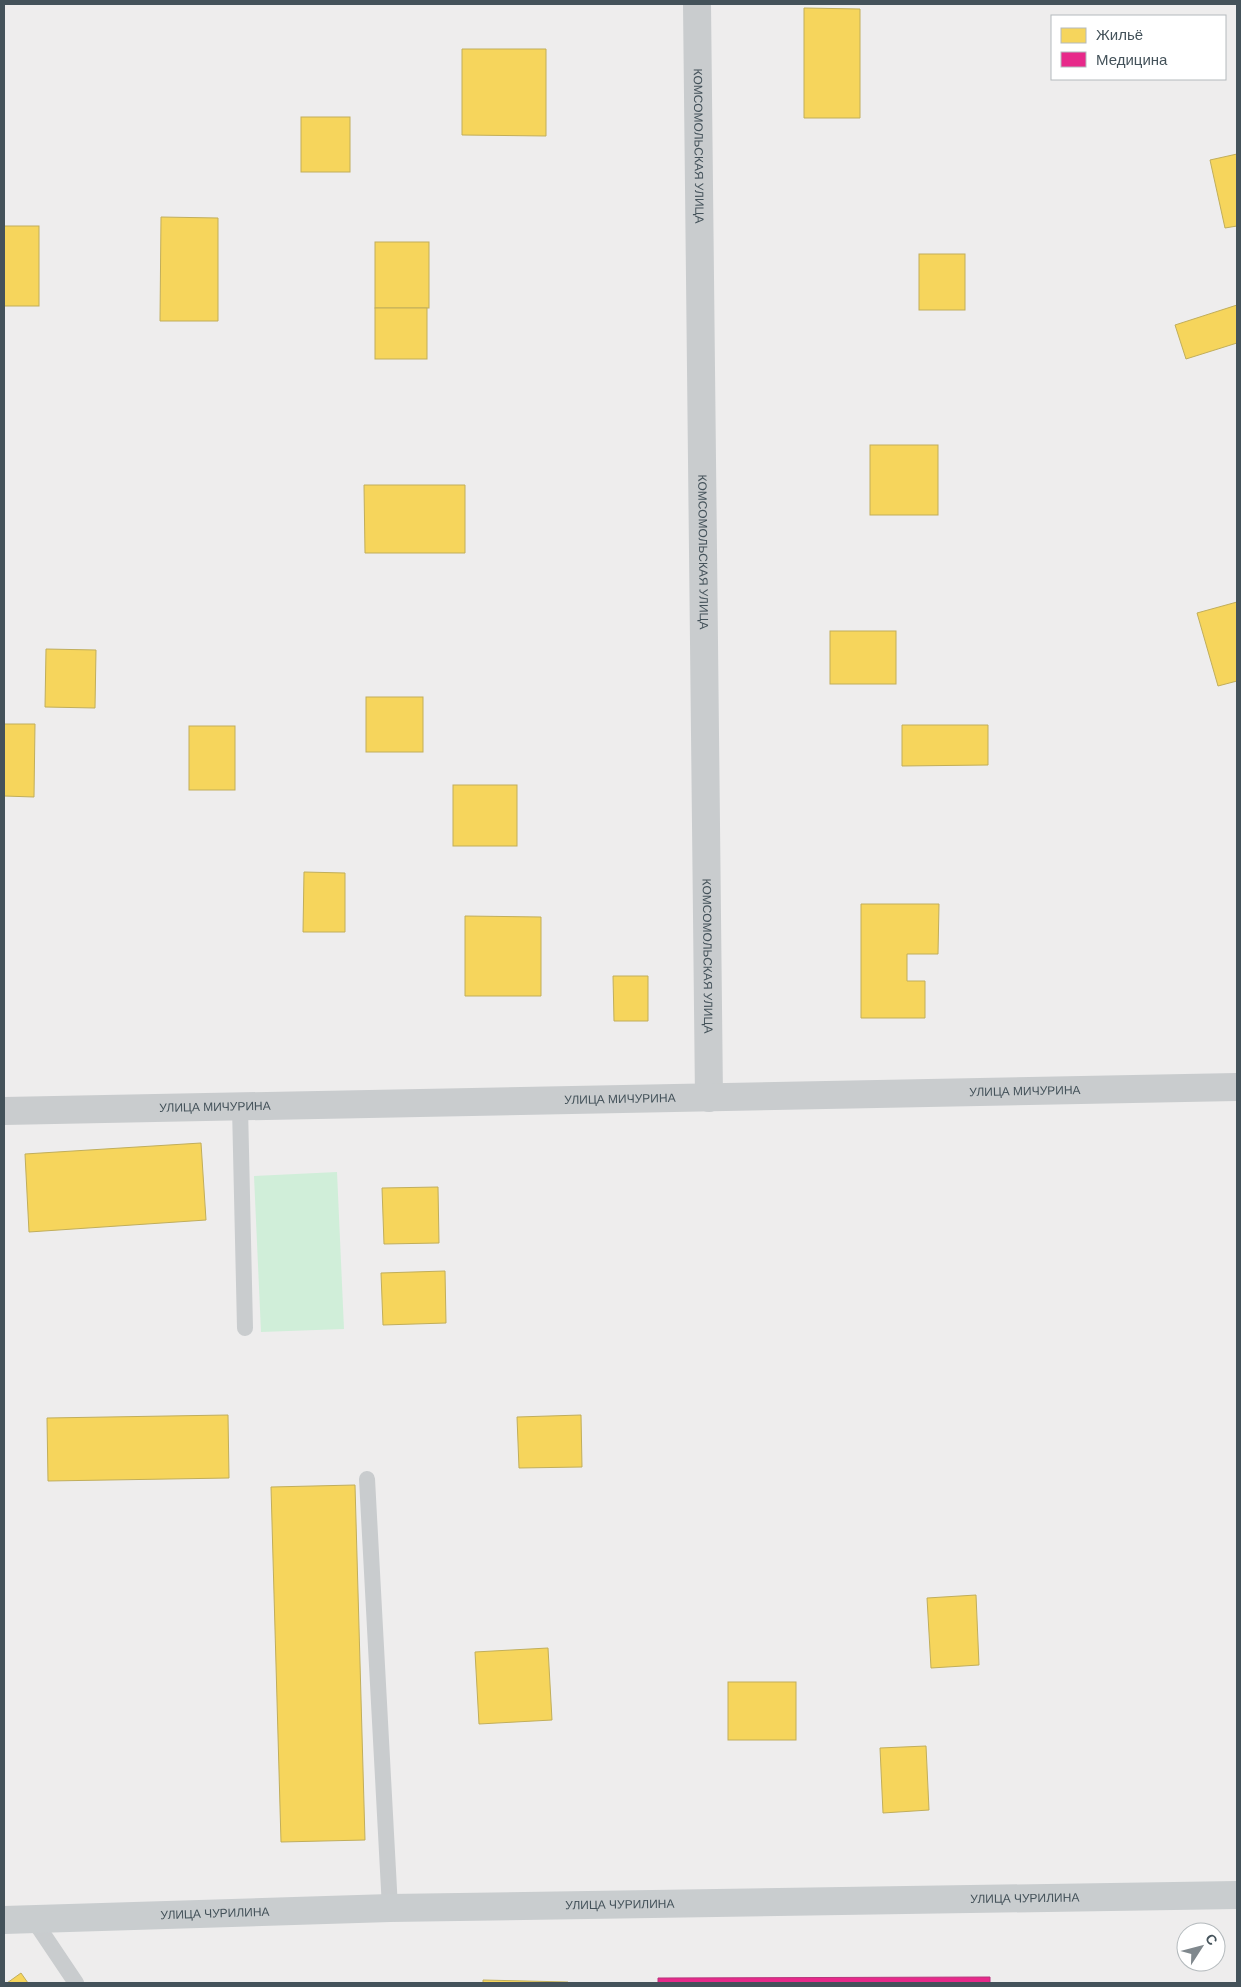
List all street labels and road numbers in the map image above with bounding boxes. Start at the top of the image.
street label: КОМСОМОЛЬСКАЯ УЛИЦА [690,68,707,224]
street label: КОМСОМОЛЬСКАЯ УЛИЦА [694,474,712,629]
street label: КОМСОМОЛЬСКАЯ УЛИЦА [699,878,716,1033]
street label: УЛИЦА МИЧУРИНА [969,1082,1081,1100]
street label: УЛИЦА МИЧУРИНА [564,1090,676,1108]
street label: УЛИЦА МИЧУРИНА [159,1098,271,1116]
street label: УЛИЦА ЧУРИЛИНА [970,1889,1080,1907]
street label: УЛИЦА ЧУРИЛИНА [565,1896,675,1913]
street label: УЛИЦА ЧУРИЛИНА [160,1904,270,1923]

